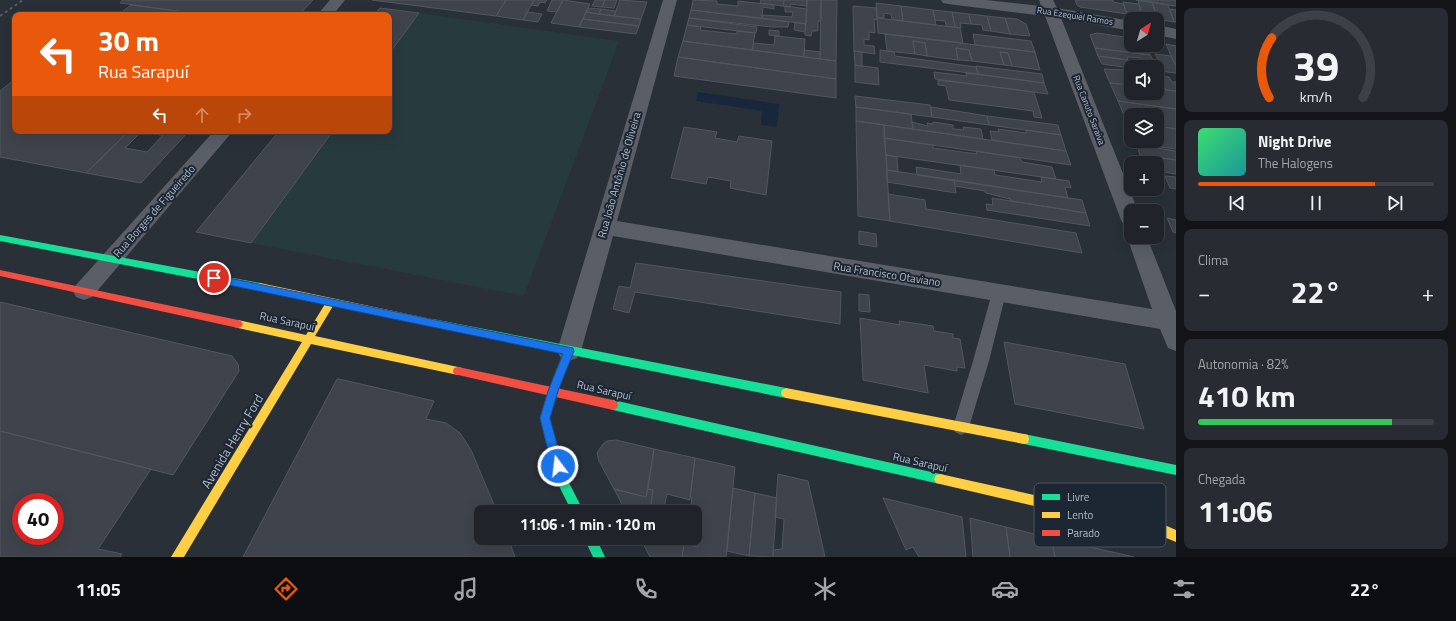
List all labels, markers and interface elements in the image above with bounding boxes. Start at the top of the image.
street label: Rua Ezequiel Ramos [1036,3,1114,28]
north arrow [1124,12,1164,52]
map controls [1124,12,1164,244]
text: 30 m [98,19,159,62]
icon: left [32,28,84,80]
text: 39 [1293,34,1339,97]
text: Rua Sarapuí [98,58,189,85]
button: sound [1124,60,1164,100]
street label: Rua Canuto Saraiva [1070,73,1109,147]
text: km/h [1300,86,1332,108]
icon: left [149,104,171,126]
icon: ahead [191,104,213,126]
icon: right [233,104,255,126]
button: layers [1124,108,1164,148]
street label: Rua João Antônio de Oliveira [593,110,645,240]
text: Night Drive [1258,130,1331,153]
text: The Halogens [1258,153,1333,173]
button: + [1124,156,1164,196]
street label: Rua Borges de Figueiredo [109,161,199,261]
icon: previous [1226,192,1248,214]
icon: pause [1305,192,1327,214]
icon: next [1384,192,1406,214]
button: − [1124,204,1164,244]
text: Clima [1198,250,1228,270]
street label: Rua Francisco Otaviano [832,258,942,290]
pin [197,261,231,295]
icon: arrive [203,267,225,289]
text: 22° [1291,269,1341,315]
text: − [1198,276,1210,310]
text: + [1422,276,1434,310]
street label: Rua Sarapuí [258,307,317,335]
text: Autonomia · 82% [1198,354,1289,374]
text: 410 km [1198,373,1296,419]
street label: Rua Sarapuí [575,376,634,404]
street label: Avenida Henry Ford [196,390,268,492]
position arrow [537,445,579,487]
street label: Rua Sarapuí [891,448,950,476]
text: Chegada [1198,469,1245,489]
legend [1034,483,1166,547]
text: 11:06 [1198,488,1273,534]
text: Livre [1067,489,1090,505]
speed limit sign: 40 [12,493,64,545]
text: Lento [1067,507,1094,523]
text: 11:06 · 1 min · 120 m [520,513,656,536]
text: Parado [1067,525,1100,541]
icon: directions [272,575,300,603]
icon: music [452,575,480,603]
icon: phone [632,575,660,603]
icon: climate [811,575,839,603]
icon: car [991,575,1019,603]
icon: filters [1170,575,1198,603]
text: 11:05 [76,576,121,603]
text: 22° [1350,576,1380,603]

